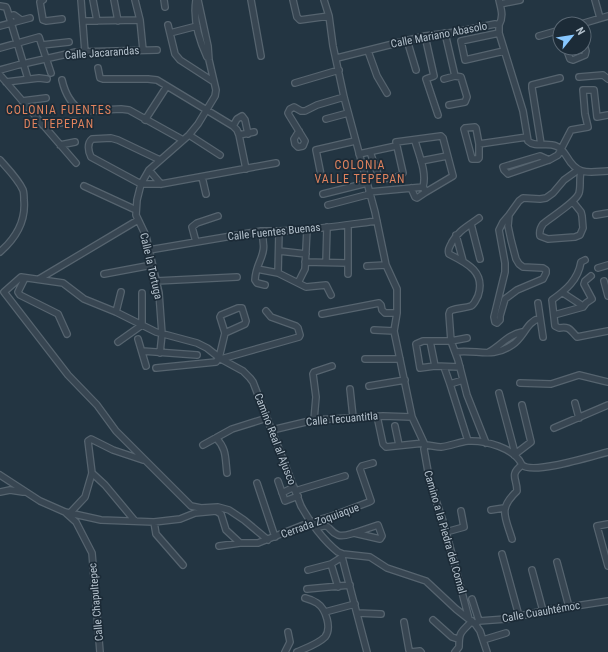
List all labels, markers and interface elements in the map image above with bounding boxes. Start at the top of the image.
north arrow [552,16,592,56]
street label: Calle Mariano Abasolo [390,19,489,51]
text: N [573,25,588,38]
street label: Calle Jacarandas [64,44,140,62]
district label: COLONIA FUENTES DE TEPEPAN [6,103,112,131]
district label: COLONIA VALLE TEPEPAN [314,158,406,186]
street label: Calle Fuentes Buenas [227,221,321,243]
street label: Calle la Tortuga [137,231,165,301]
street label: Camino Real al Ajusco [252,391,299,487]
street label: Calle Tecuantitla [305,409,379,429]
street label: Camino a la Piedra del Comal [421,469,469,595]
street label: Cerrada Zoquiaque [279,501,361,541]
street label: Calle Chapultepec [86,562,106,642]
street label: Calle Cuauhtémoc [501,599,581,625]

